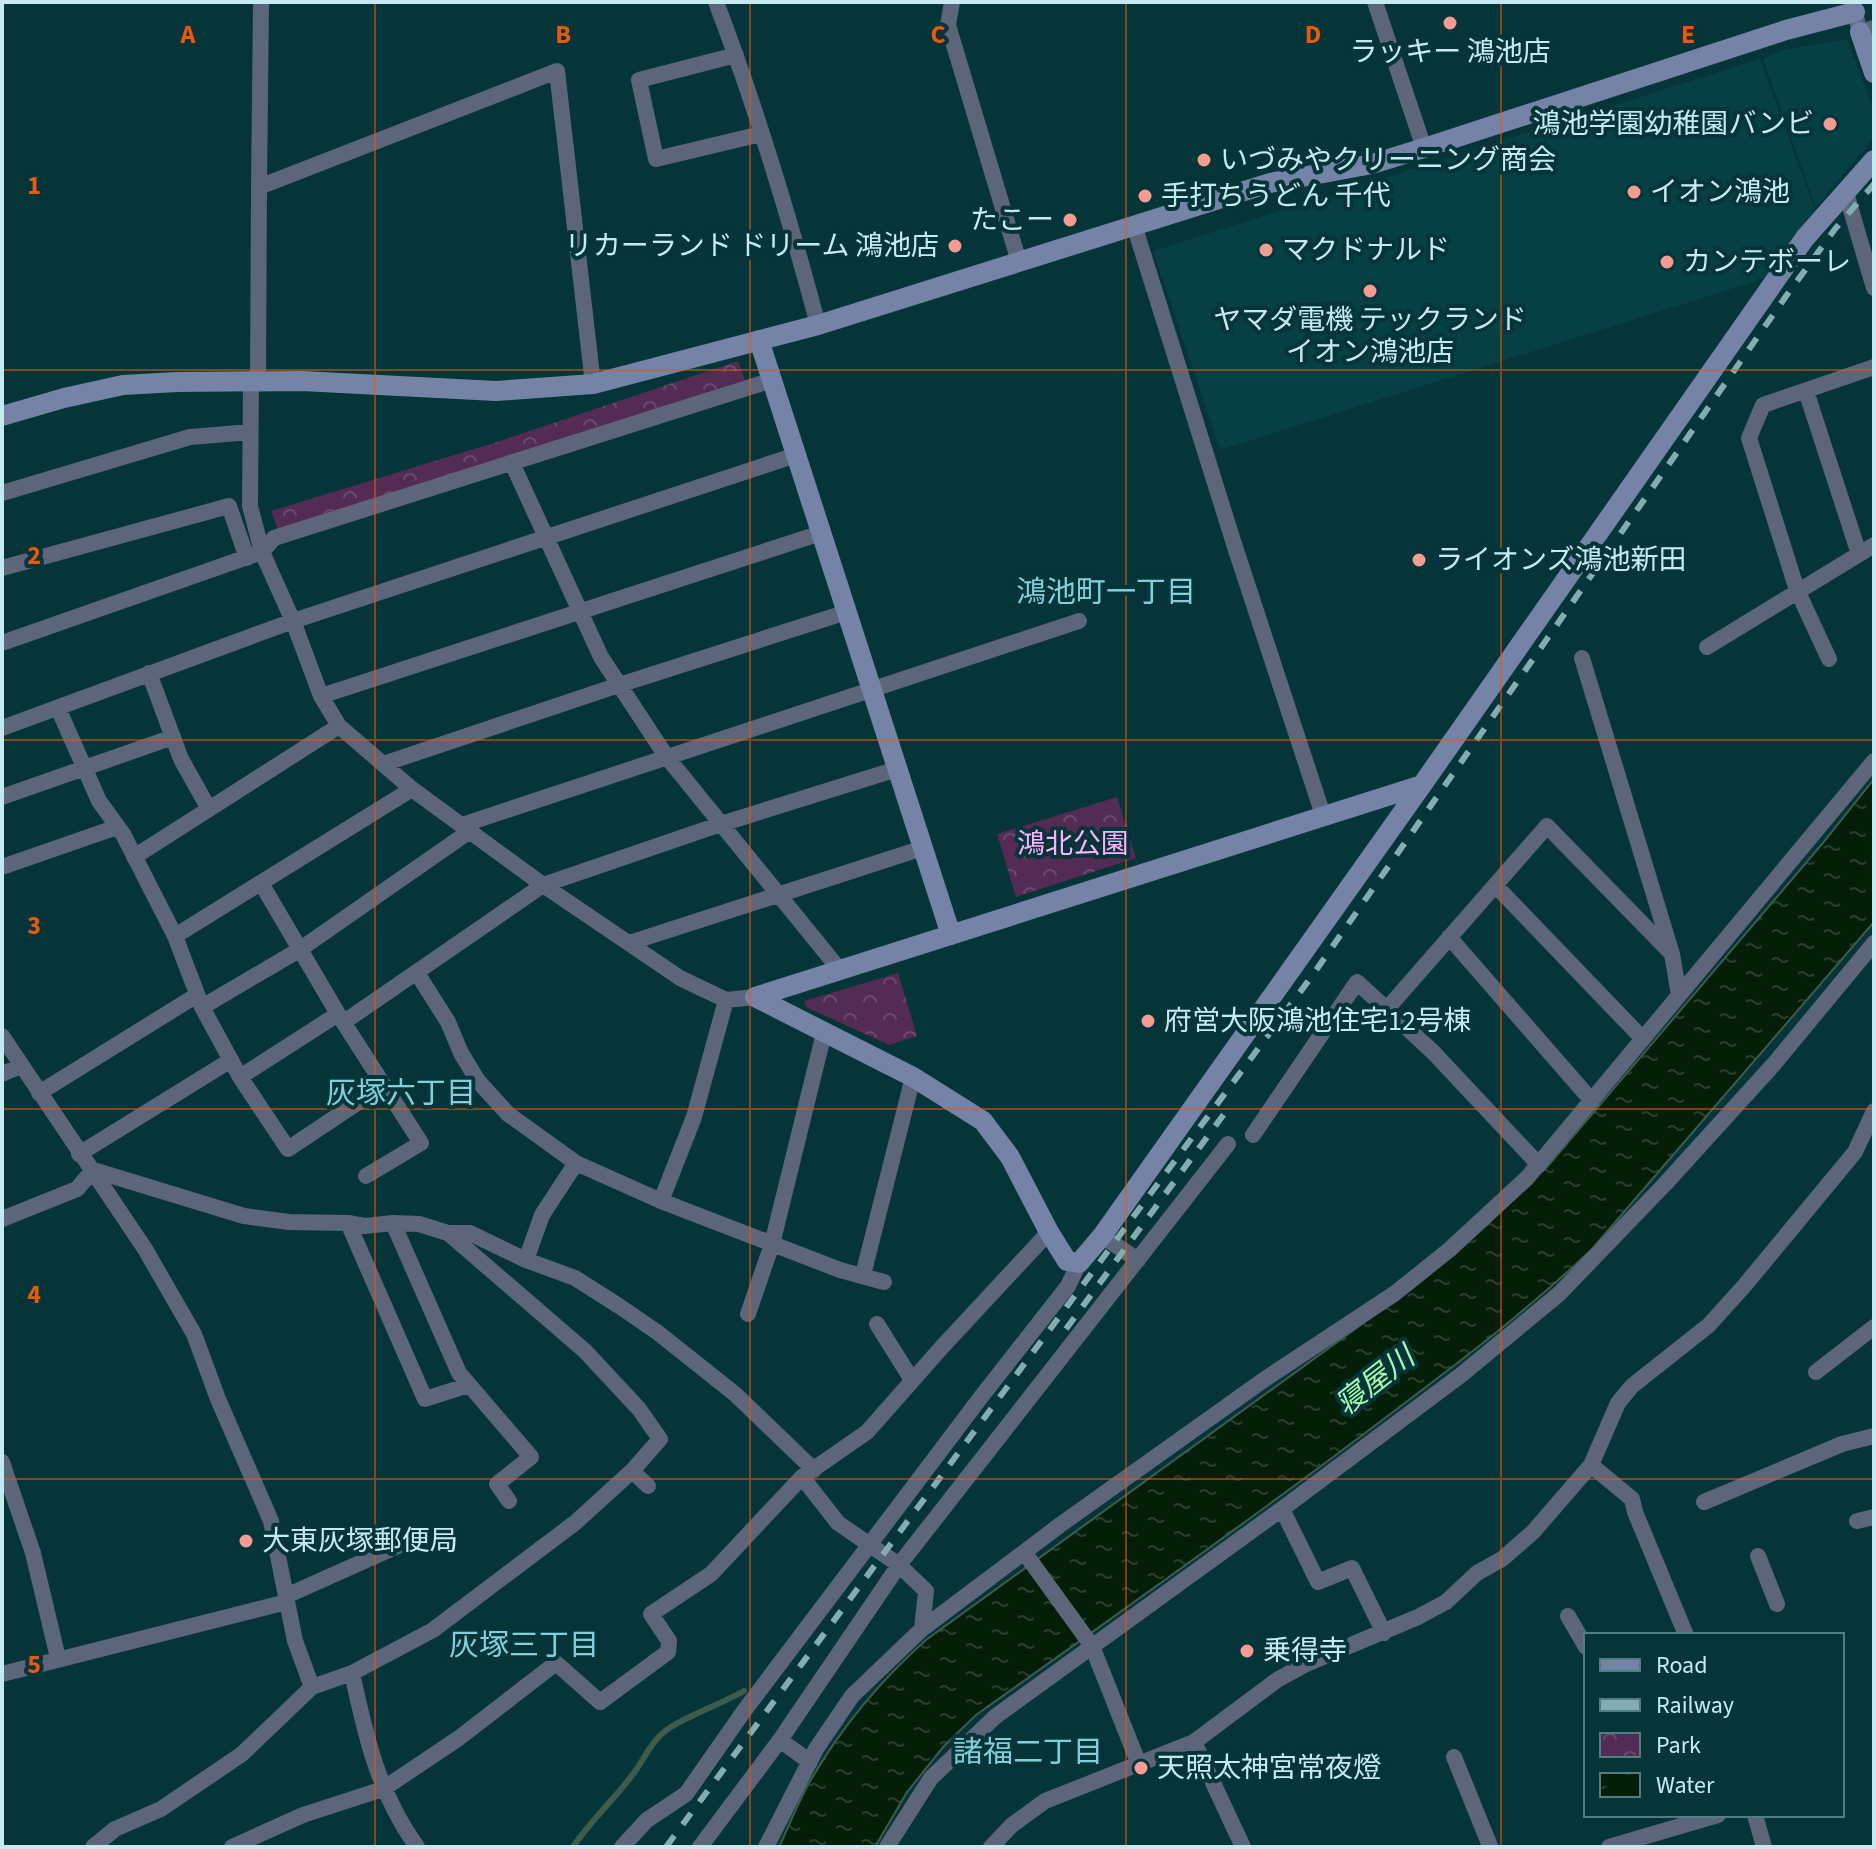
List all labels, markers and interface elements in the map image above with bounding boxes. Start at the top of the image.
marker: ラッキー 鴻池店 [1441,14,1459,32]
text: A [180,16,197,53]
text: B [555,16,571,53]
text: C [930,16,946,53]
text: D [1305,16,1321,53]
text: E [1681,16,1695,53]
place label: ラッキー 鴻池店 [1349,32,1551,72]
place label: 鴻池学園幼稚園バンビ [1533,104,1814,144]
marker: 鴻池学園幼稚園バンビ [1821,115,1839,133]
place label: いづみやクリーニング商会 [1220,140,1556,180]
marker: いづみやクリーニング商会 [1195,151,1213,169]
text: 1 [27,167,41,204]
place label: イオン鴻池 [1650,172,1790,212]
place label: 手打ちうどん 千代 [1161,176,1391,216]
marker: イオン鴻池 [1625,183,1643,201]
marker: 手打ちうどん 千代 [1136,187,1154,205]
place label: たこー [970,200,1054,240]
marker: たこー [1061,211,1079,229]
place label: リカーランド ドリーム 鴻池店 [565,226,939,266]
place label: マクドナルド [1282,230,1450,270]
marker: リカーランド ドリーム 鴻池店 [946,237,964,255]
marker: マクドナルド [1257,241,1275,259]
place label: カンテボーレ [1683,242,1851,282]
marker: カンテボーレ [1658,253,1676,271]
marker: ヤマダ電機 テックランド イオン鴻池店 [1361,282,1379,300]
place label: ヤマダ電機 テックランド イオン鴻池店 [1213,300,1527,372]
text: 2 [27,537,41,574]
place label: ライオンズ鴻池新田 [1435,540,1686,580]
marker: ライオンズ鴻池新田 [1410,551,1428,569]
district label: 鴻池町一丁目 [1016,571,1196,614]
park label: 鴻北公園 [1017,824,1129,864]
text: 3 [27,907,41,944]
place label: 府営大阪鴻池住宅12号棟 [1164,1001,1472,1041]
marker: 府営大阪鴻池住宅12号棟 [1139,1012,1157,1030]
district label: 灰塚六丁目 [326,1072,476,1115]
text: 4 [27,1276,41,1313]
water label: 寝屋川 [1326,1335,1426,1426]
place label: 大東灰塚郵便局 [262,1521,458,1561]
marker: 大東灰塚郵便局 [237,1532,255,1550]
district label: 灰塚三丁目 [449,1624,599,1667]
place label: 乗得寺 [1263,1631,1347,1671]
legend [1584,1633,1844,1817]
marker: 乗得寺 [1238,1642,1256,1660]
text: 5 [27,1646,41,1683]
text: Road [1656,1648,1708,1683]
text: Railway [1656,1688,1734,1723]
text: Park [1656,1728,1701,1763]
district label: 諸福二丁目 [953,1731,1103,1774]
place label: 天照太神宮常夜燈 [1157,1748,1381,1788]
marker: 天照太神宮常夜燈 [1132,1759,1150,1777]
text: Water [1656,1768,1715,1803]

